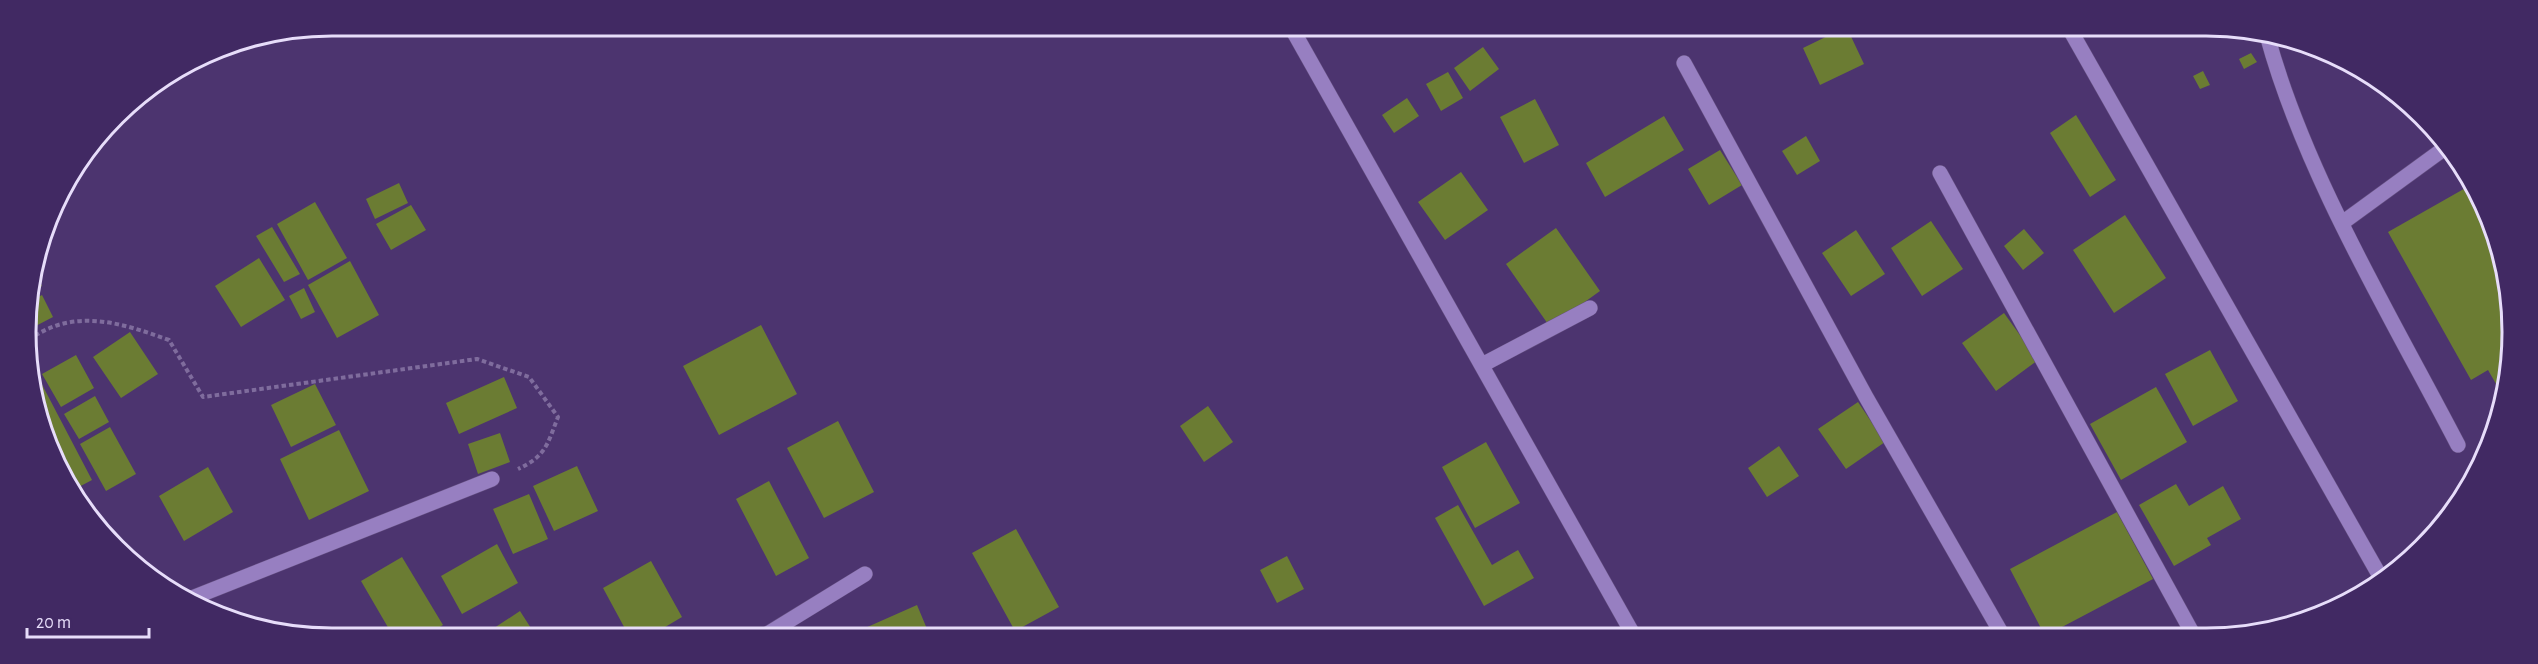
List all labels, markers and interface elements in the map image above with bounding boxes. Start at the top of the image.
scale bar [27,601,148,639]
text: 20 m [36,614,71,632]

